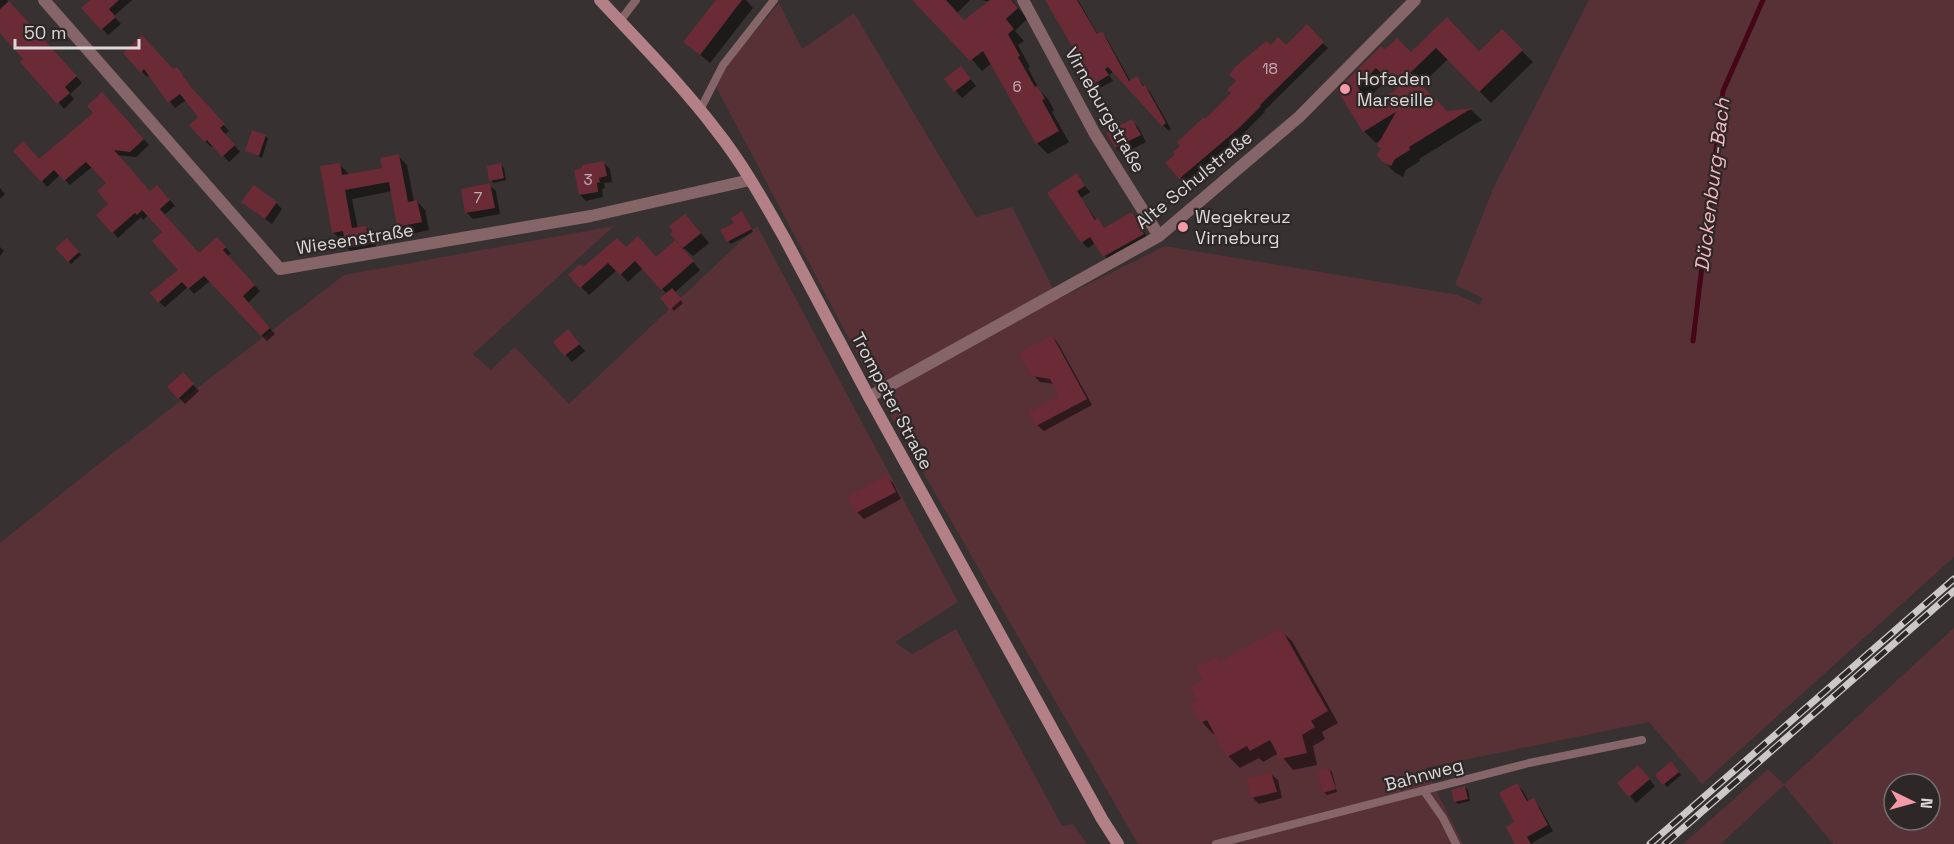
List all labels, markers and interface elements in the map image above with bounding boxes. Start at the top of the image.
scale bar [15,12,140,50]
text: 50 m [24,21,66,44]
street label: Virneburgstraße [1060,43,1151,177]
house number: 18 [1262,59,1278,78]
place label: Hofaden Marseille [1357,67,1434,111]
house number: 6 [1012,77,1022,96]
marker: Hofaden Marseille [1338,82,1352,96]
water label: Dückenburg-Bach [1688,96,1736,273]
street label: Alte Schulstraße [1131,126,1257,234]
house number: 3 [583,170,593,189]
house number: 7 [474,188,482,207]
place label: Wegekreuz Virneburg [1195,205,1291,249]
street label: Wiesenstraße [295,218,415,259]
marker: Wegekreuz Virneburg [1176,220,1190,234]
street label: Trompeter Straße [847,328,938,473]
street label: Bahnweg [1382,753,1466,796]
north arrow [1882,772,1942,832]
text: N [1916,797,1937,810]

